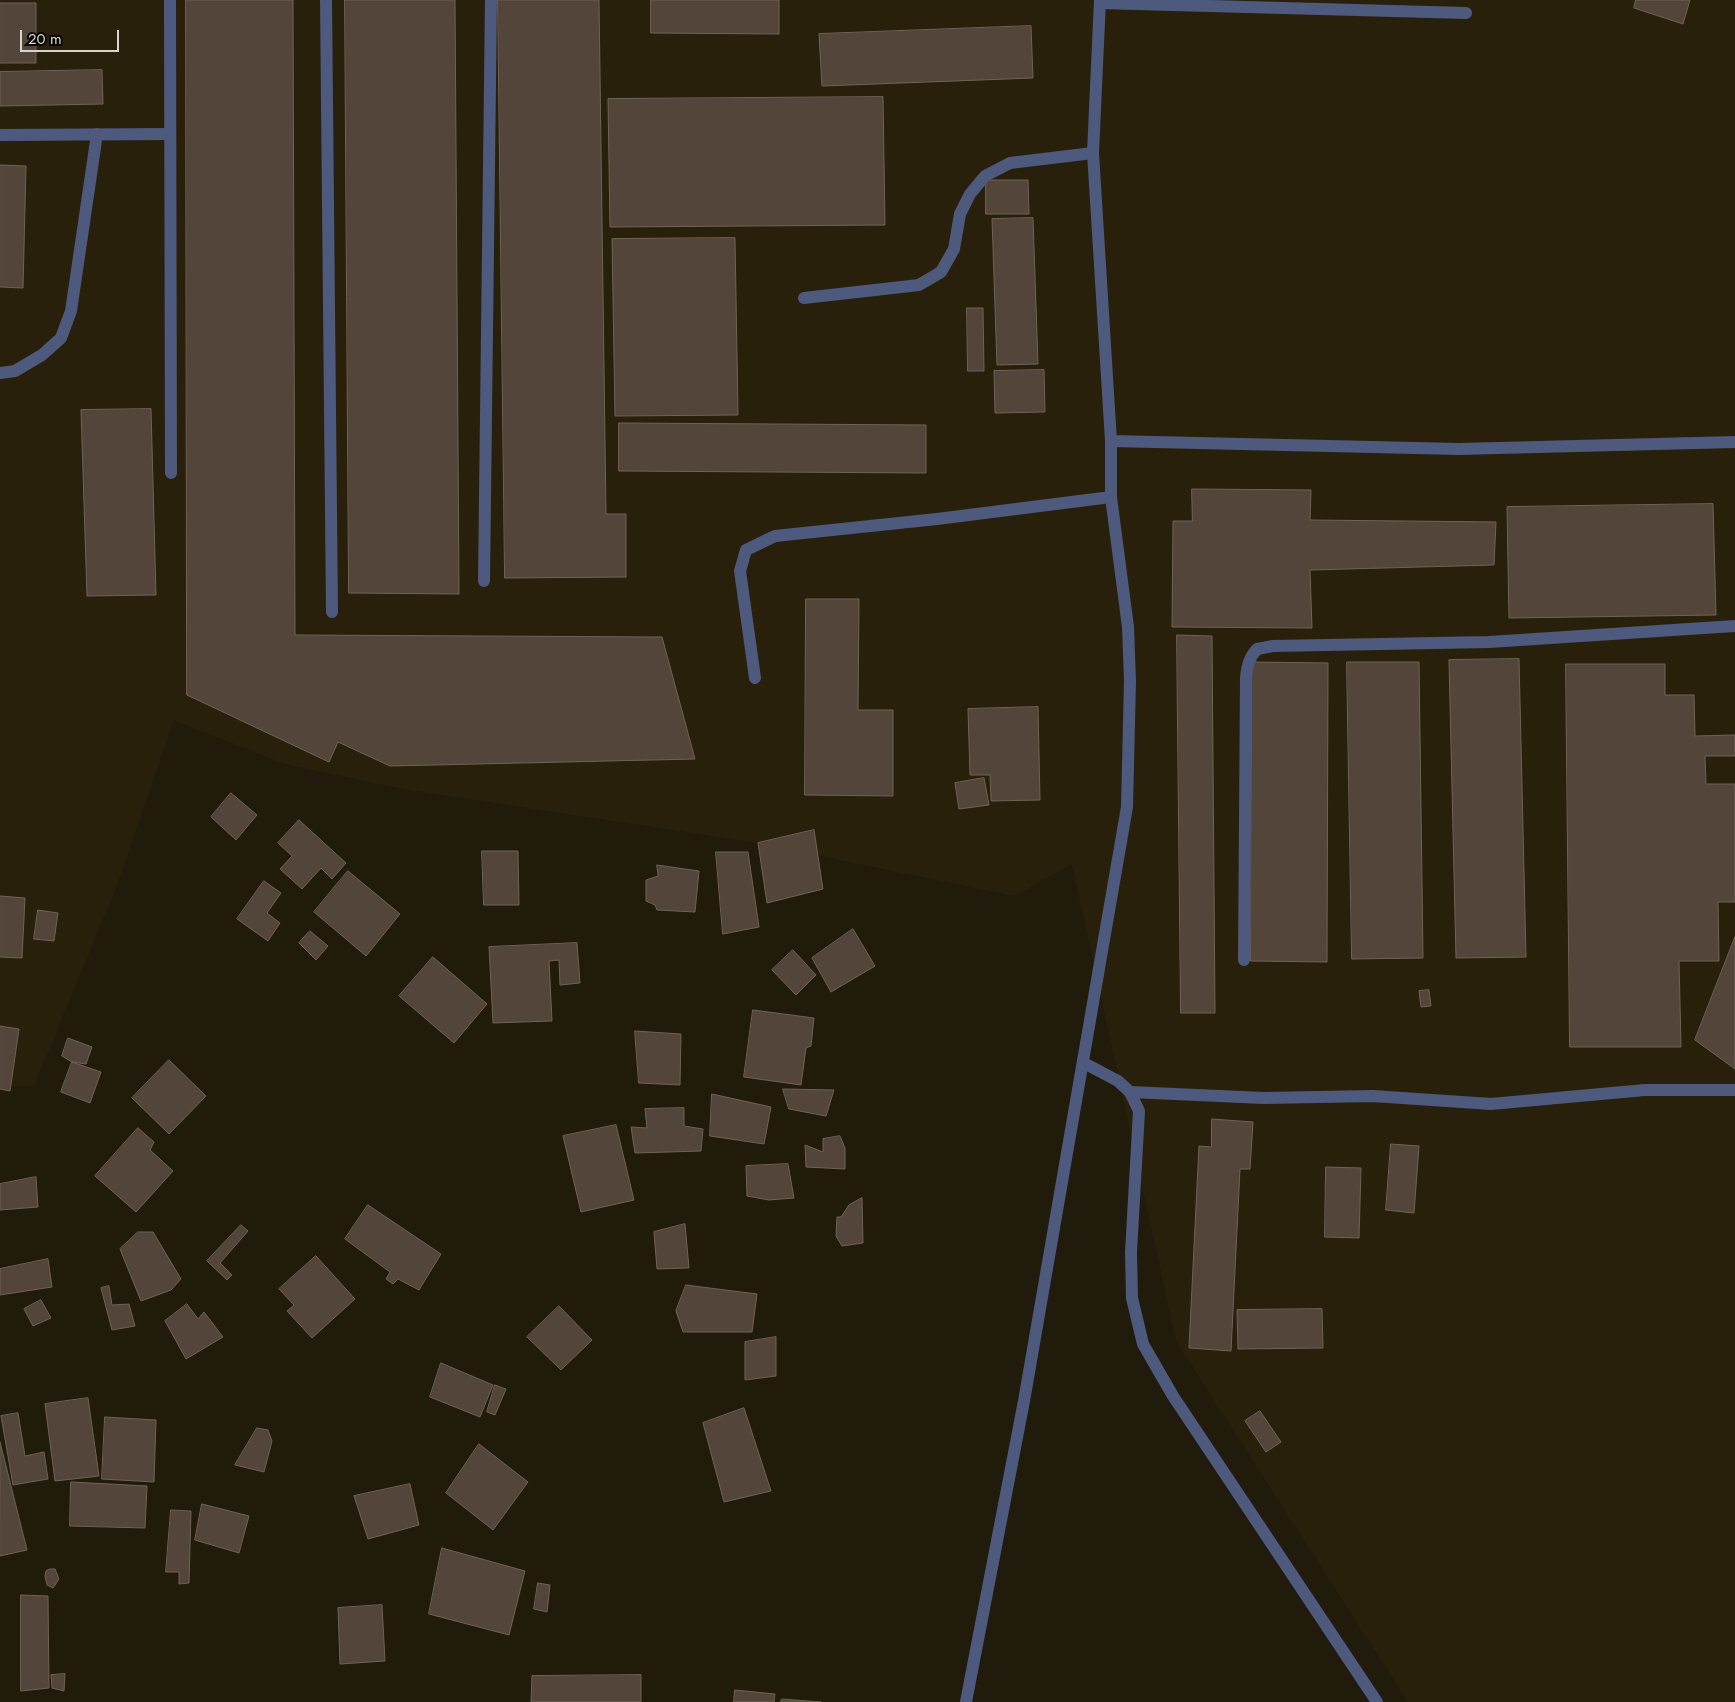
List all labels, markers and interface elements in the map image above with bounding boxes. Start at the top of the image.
scale bar [22,20,121,52]
text: 20 m [28,28,62,50]

